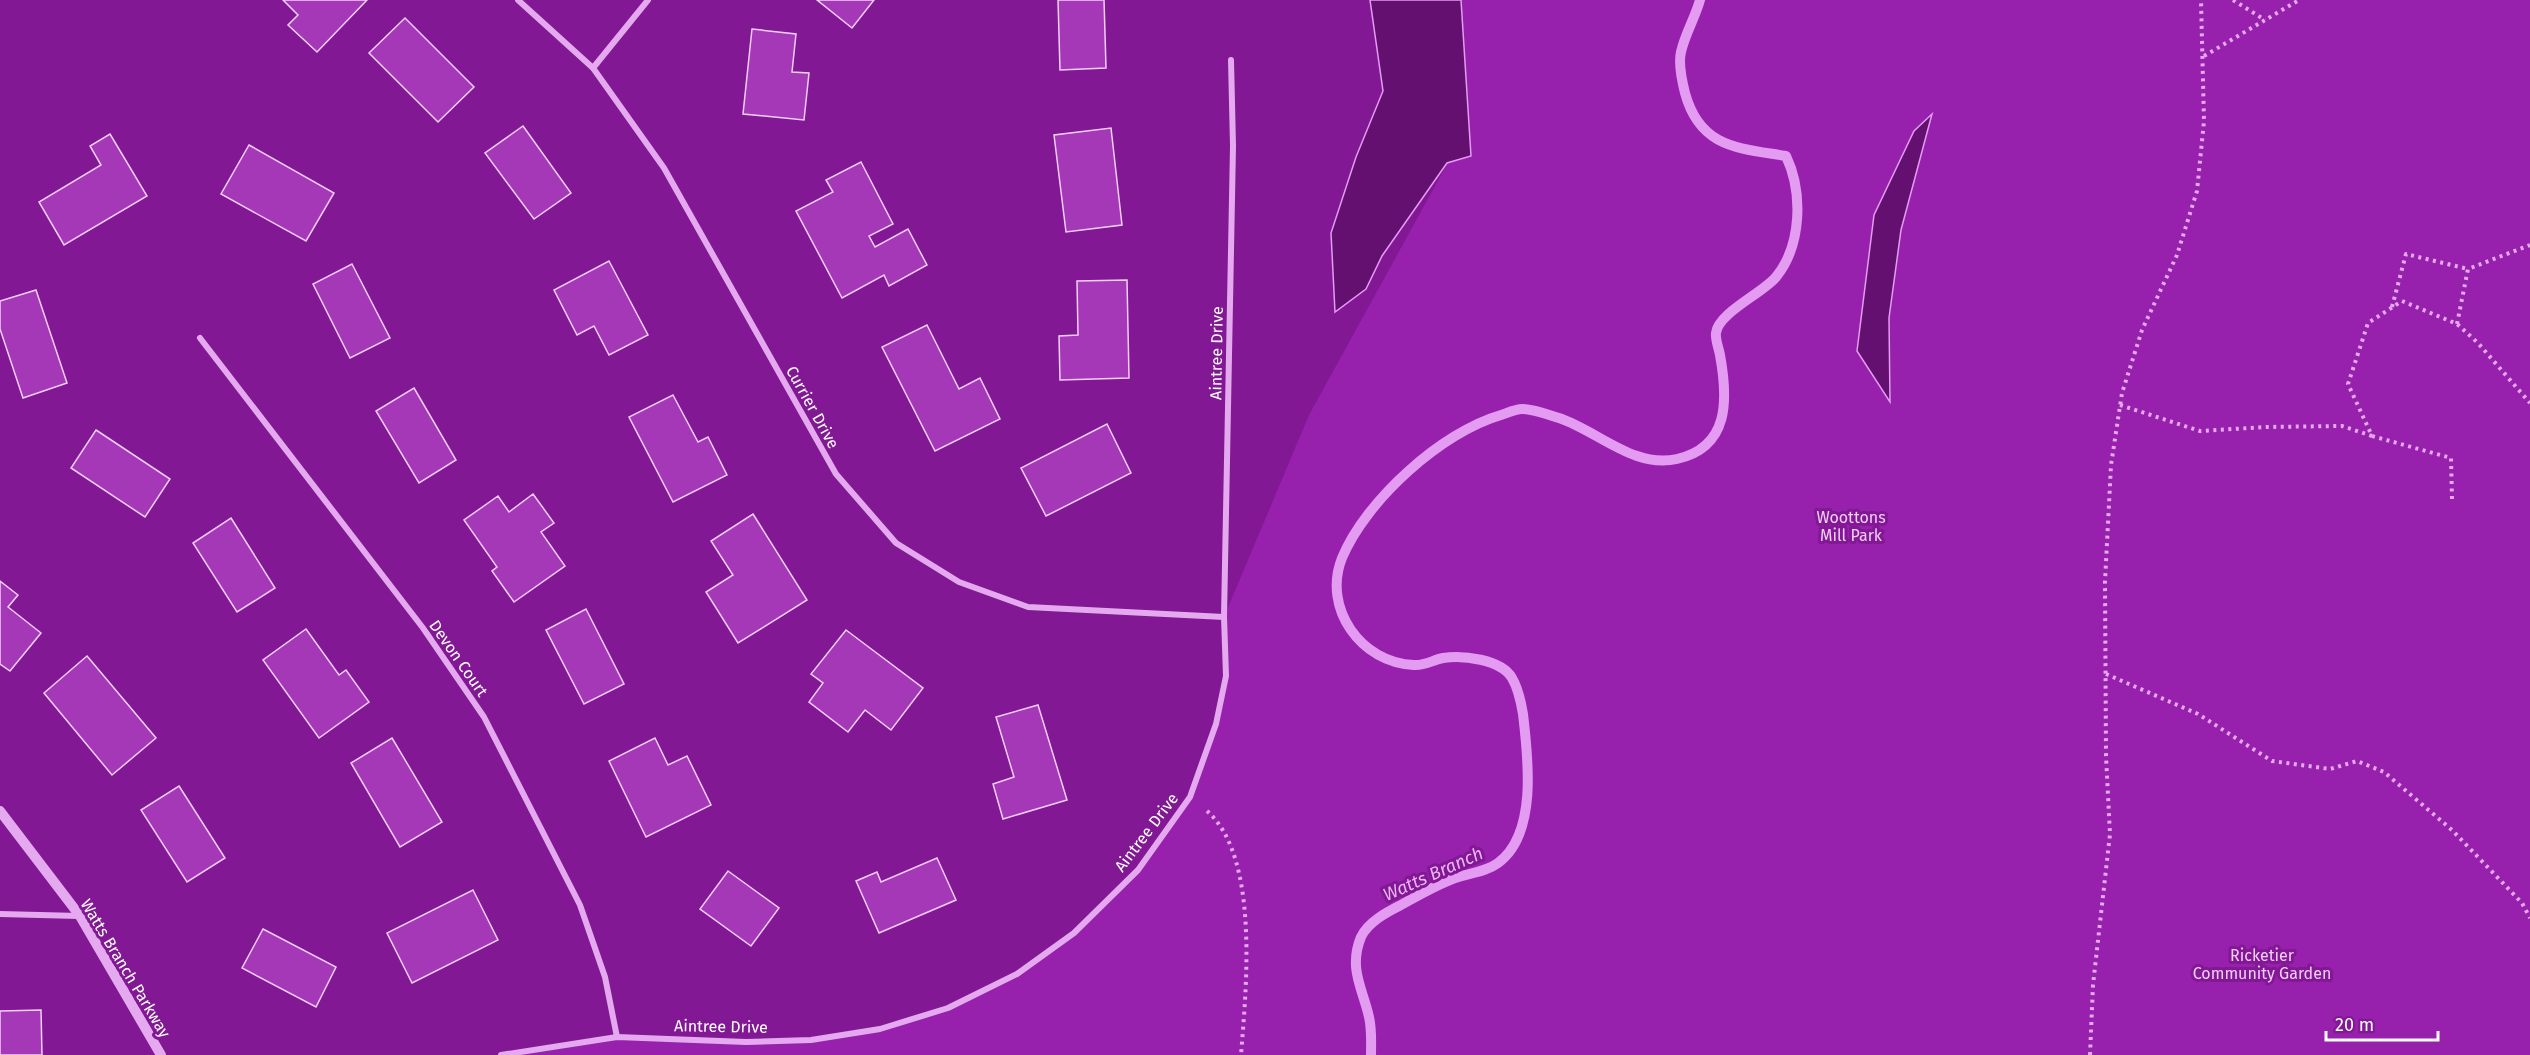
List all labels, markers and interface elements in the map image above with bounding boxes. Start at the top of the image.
street label: Aintree Drive [1206,306,1227,400]
street label: Currier Drive [782,363,843,452]
park label: Woottons Mill Park [1816,508,1886,545]
street label: Devon Court [425,616,492,700]
street label: Aintree Drive [1111,789,1182,875]
water label: Watts Branch [1379,842,1487,906]
street label: Watts Branch Parkway [77,895,175,1041]
park label: Ricketier Community Garden [2193,946,2331,983]
scale bar [2326,1004,2438,1042]
text: 20 m [2335,1014,2374,1036]
street label: Aintree Drive [674,1016,768,1037]

